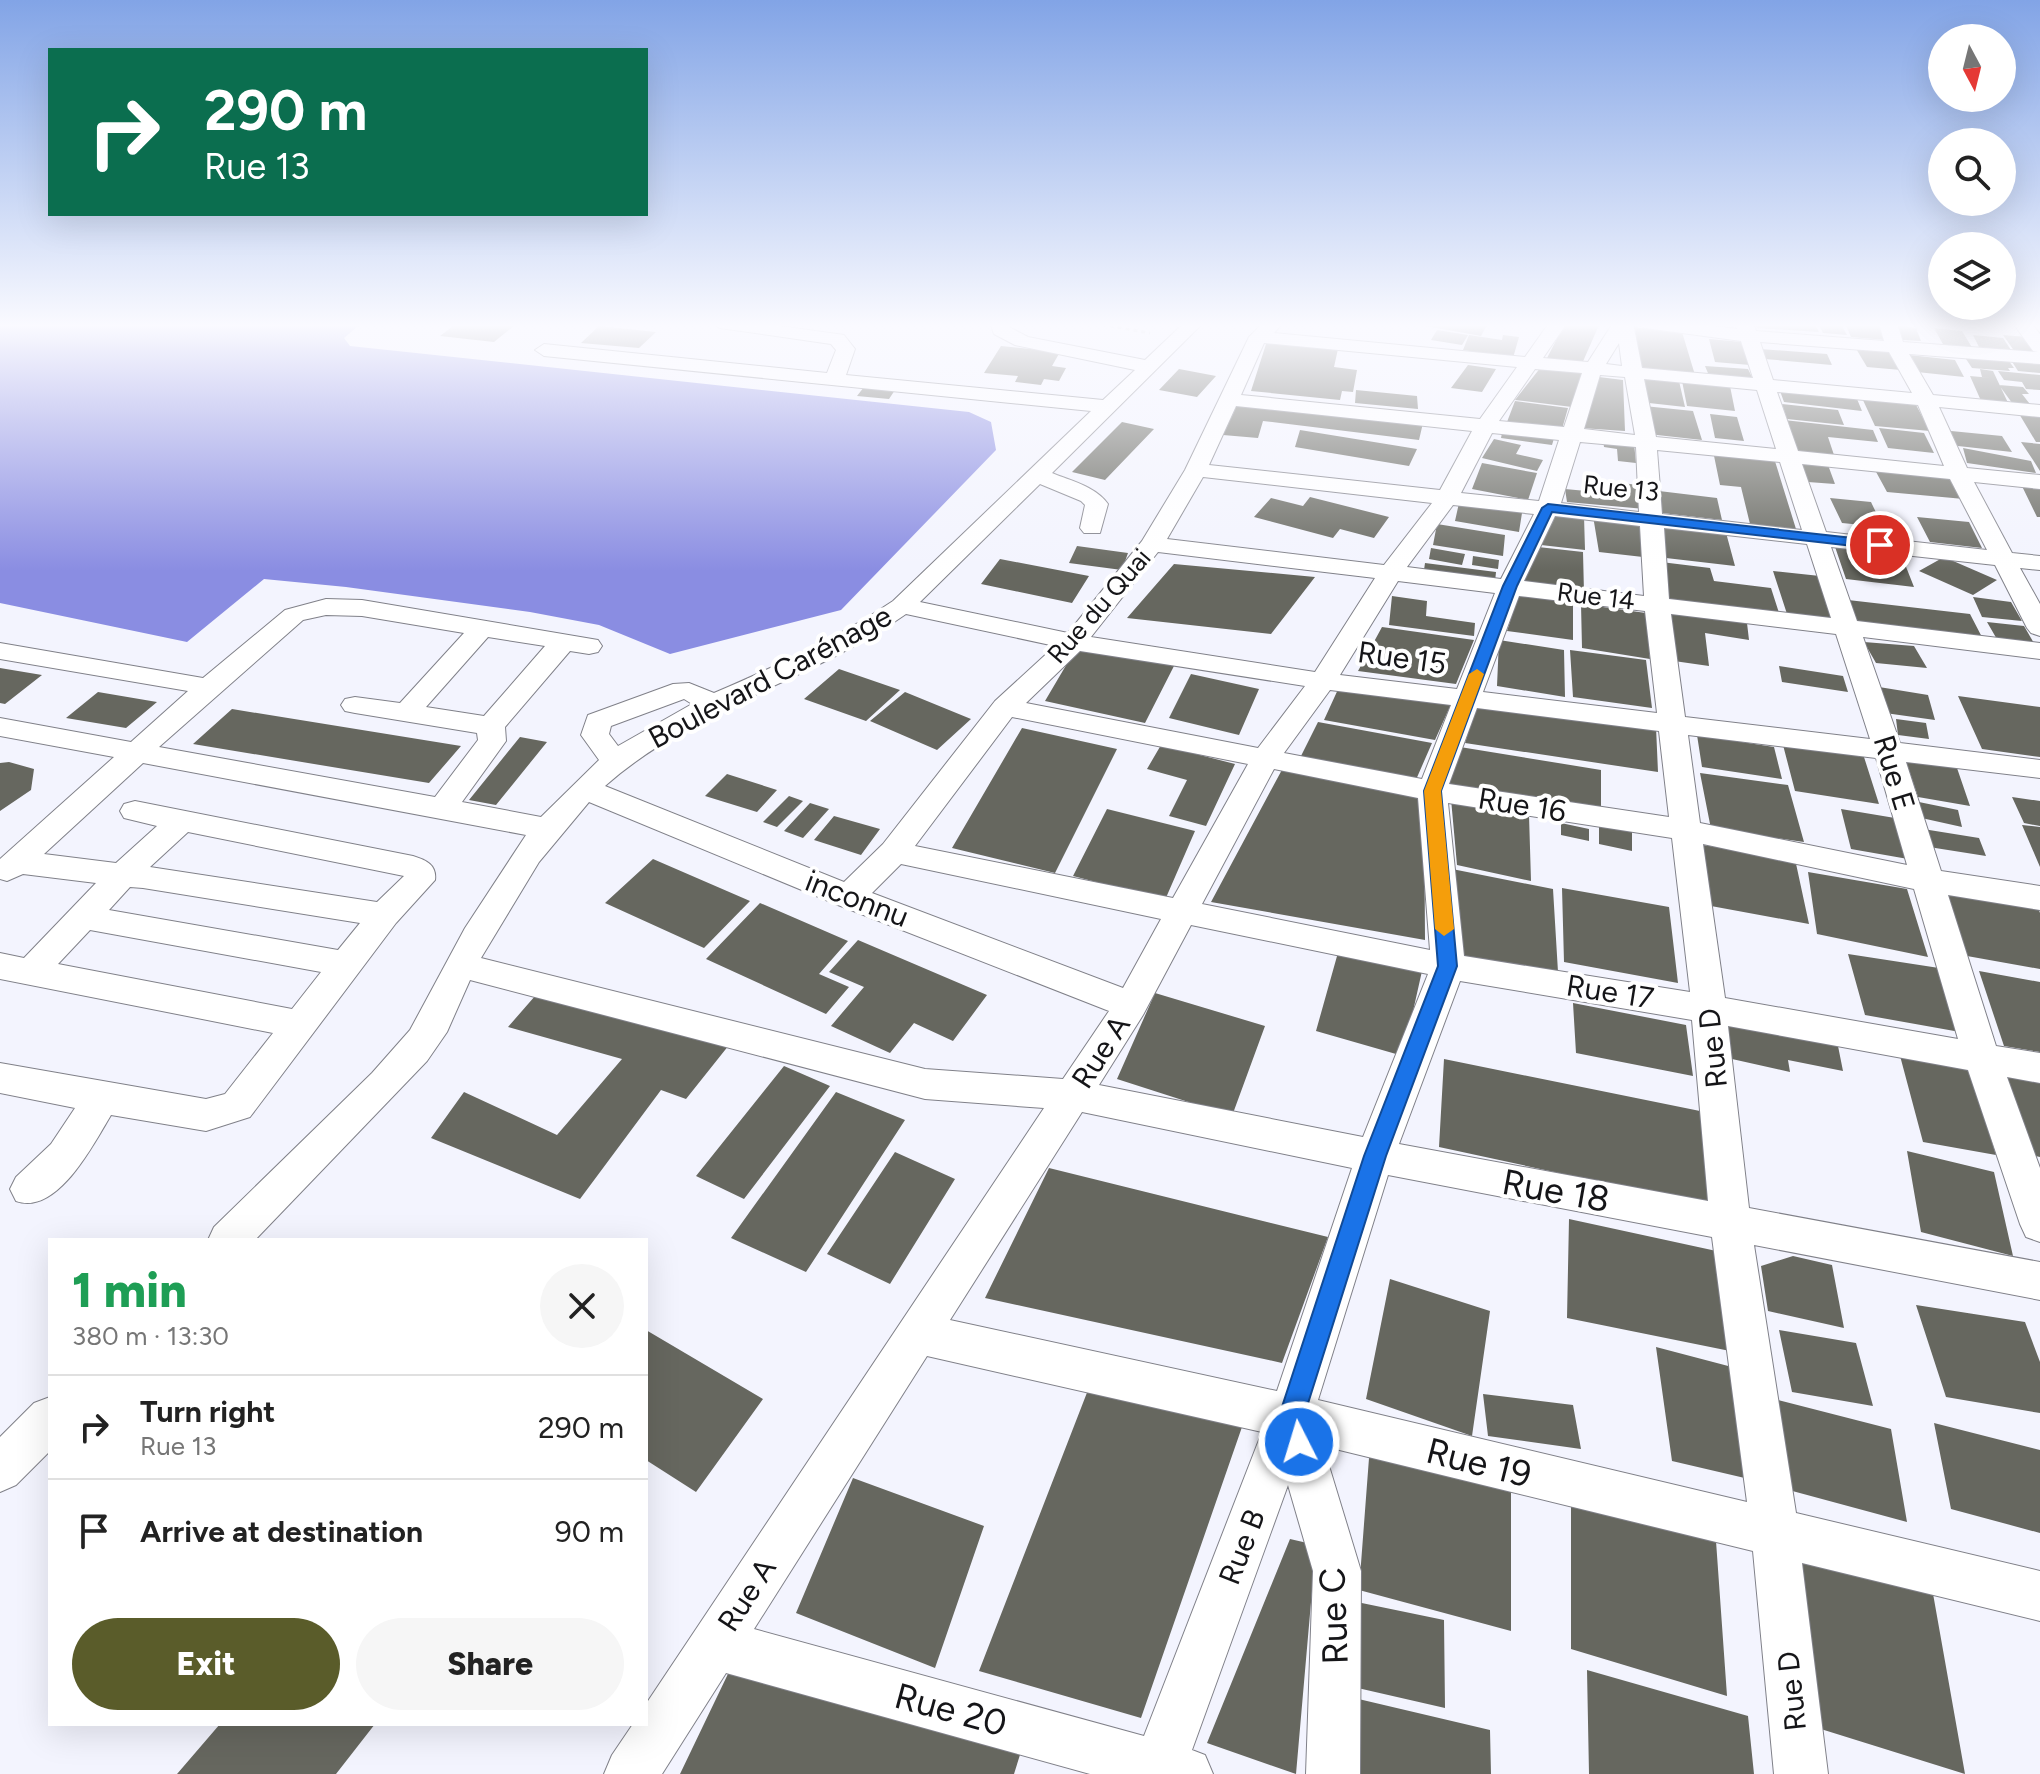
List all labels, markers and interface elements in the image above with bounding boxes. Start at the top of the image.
north arrow [1928,24,2016,112]
map controls [1928,24,2016,320]
text: 290 m [204,77,367,144]
icon: right [72,80,176,184]
button: search [1928,128,2016,216]
text: Rue 13 [204,145,310,188]
button: layers [1928,232,2016,320]
street label: Rue 13 [1581,468,1661,508]
pin [1846,511,1914,579]
icon: arrive [1858,523,1902,567]
street label: Rue du Quai [1040,542,1158,670]
street label: Rue 14 [1555,575,1637,617]
street label: Boulevard Carénage [642,597,898,756]
street label: Rue 15 [1355,633,1449,682]
street label: Rue E [1866,731,1923,815]
street label: Rue 16 [1475,779,1569,830]
street label: inconnu [800,862,914,935]
street label: Rue 17 [1564,966,1656,1017]
street label: Rue D [1690,1006,1735,1090]
street label: Rue A [1063,1008,1138,1095]
street label: Rue 18 [1499,1160,1613,1221]
text: 1 min [72,1261,187,1319]
button: close [540,1264,624,1348]
text: 380 m · 13:30 [72,1320,229,1352]
text: Turn right [140,1393,275,1430]
position arrow [1257,1400,1341,1484]
icon: right [72,1405,116,1449]
text: 290 m [538,1409,624,1446]
street label: Rue 19 [1422,1429,1536,1496]
text: Rue 13 [140,1430,216,1462]
street label: Rue B [1210,1504,1273,1590]
icon: arrive [72,1509,116,1553]
text: Arrive at destination [140,1513,423,1550]
text: 90 m [555,1513,624,1550]
street label: Rue A [709,1551,784,1638]
street label: Rue C [1310,1567,1357,1665]
button: Exit [72,1618,340,1710]
button: Share [356,1618,624,1710]
street label: Rue D [1769,1649,1814,1733]
street label: Rue 20 [890,1674,1012,1745]

